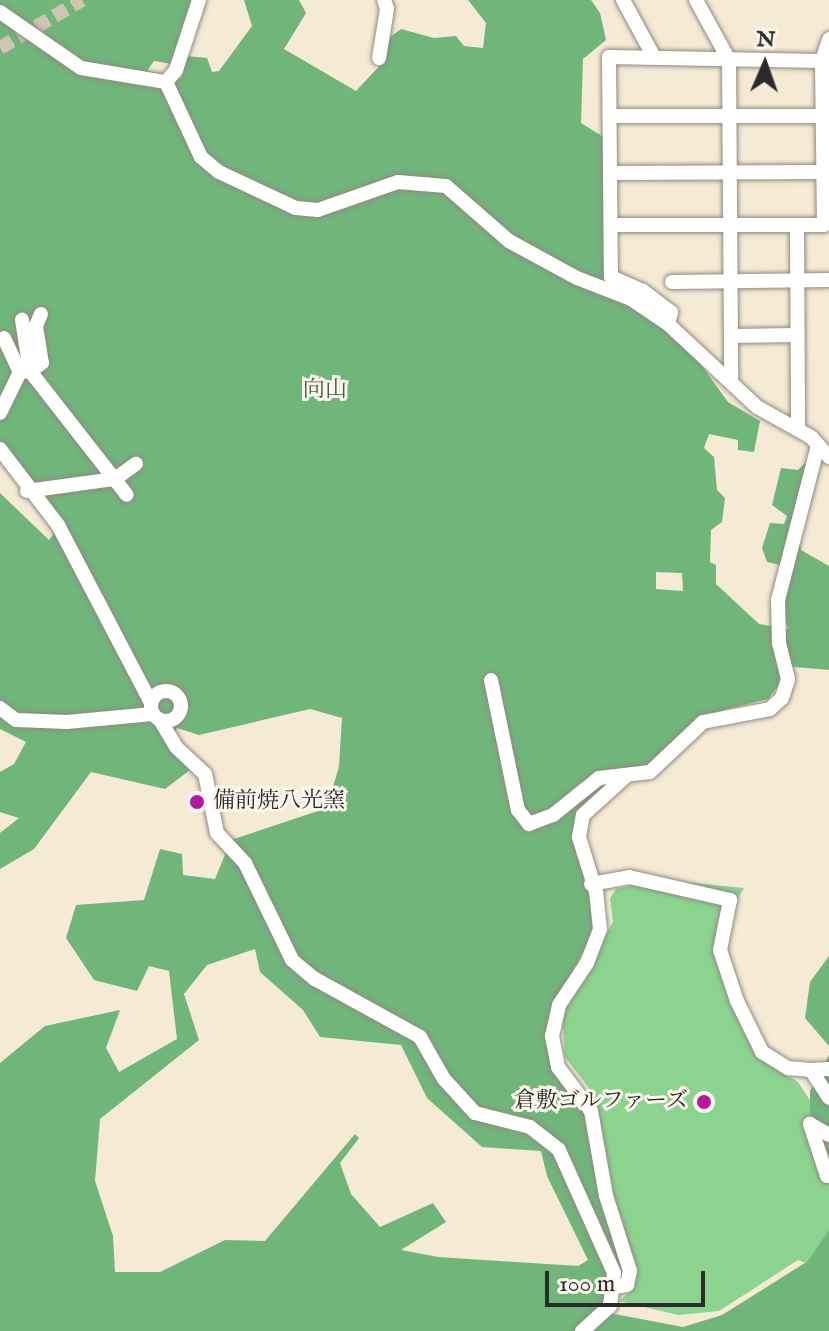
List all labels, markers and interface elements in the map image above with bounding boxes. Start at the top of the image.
north arrow [725,24,805,104]
text: N [756,26,776,54]
park label: 向山 [303,378,347,404]
place label: 備前焼八光窯 [213,789,345,815]
marker: 備前焼八光窯 [188,793,206,811]
place label: 倉敷ゴルファーズ [512,1089,688,1115]
marker: 倉敷ゴルファーズ [695,1093,713,1111]
scale bar [549,1255,709,1305]
text: 100 m [559,1269,615,1300]

